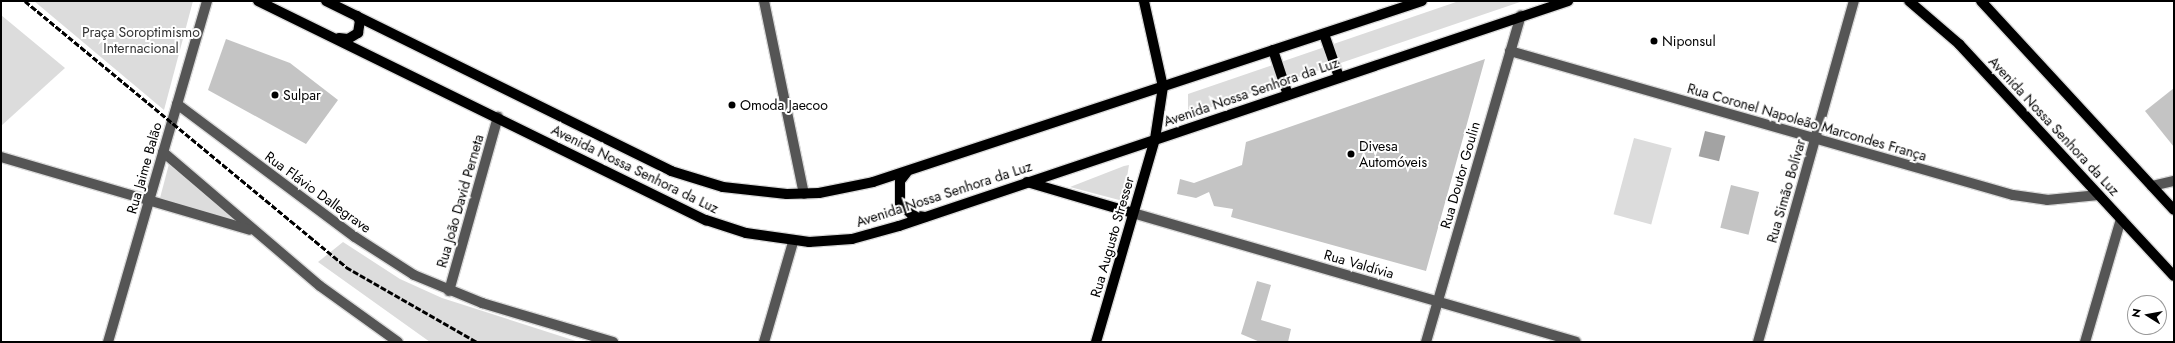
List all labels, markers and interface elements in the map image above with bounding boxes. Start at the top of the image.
park label: Praça Soroptimismo Internacional [82,24,200,56]
place label: Niponsul [1662,33,1716,49]
marker: Niponsul [1649,36,1659,46]
street label: Avenida Nossa Senhora da Luz [1985,53,2123,199]
street label: Avenida Nossa Senhora da Luz [1161,54,1341,130]
street label: Rua Coronel Napoleão Marcondes França [1685,80,1929,164]
place label: Sulpar [283,87,321,103]
marker: Sulpar [270,90,280,100]
place label: Omoda Jaecoo [740,97,828,113]
marker: Omoda Jaecoo [727,100,737,110]
street label: Rua Doutor Goulin [1437,119,1483,231]
street label: Rua Jaime Balão [123,120,165,216]
street label: Avenida Nossa Senhora da Luz [549,121,721,217]
street label: Rua João David Perneta [433,132,487,270]
street label: Rua Simão Bolívar [1763,137,1809,245]
place label: Divesa Automóveis [1359,138,1427,170]
street label: Rua Flávio Dallegrave [262,148,374,236]
marker: Divesa Automóveis [1346,149,1356,159]
street label: Avenida Nossa Senhora da Luz [854,158,1034,230]
street label: Rua Augusto Stresser [1087,175,1137,299]
street label: Rua Valdívia [1322,246,1396,282]
north arrow [2127,295,2167,335]
text: N [2128,307,2145,319]

